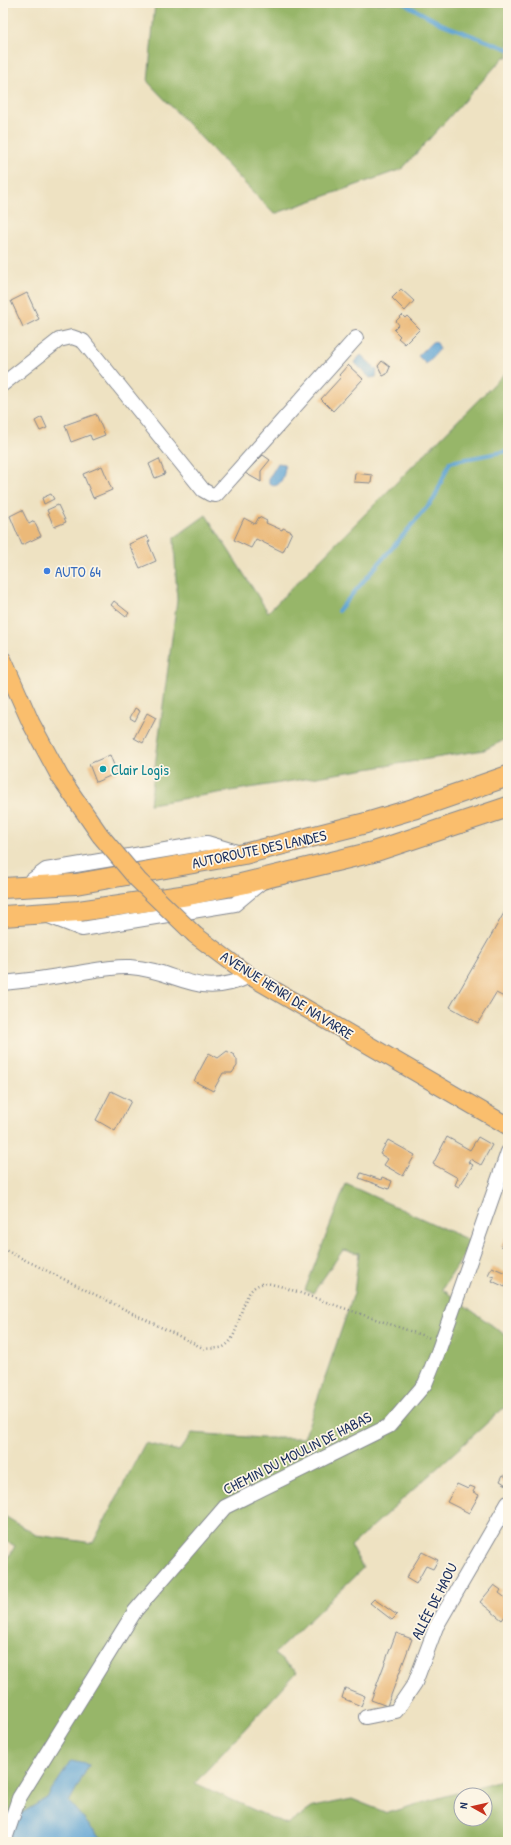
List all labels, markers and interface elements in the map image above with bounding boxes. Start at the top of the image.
place label: AUTO 64 [55,561,101,582]
marker: AUTO 64 [42,566,52,576]
place label: Clair Logis [111,759,169,780]
marker: Clair Logis [98,764,108,774]
street label: AUTOROUTE DES LANDES [190,824,328,874]
street label: AVENUE HENRI DE NAVARRE [217,946,358,1045]
street label: CHEMIN DU MOULIN DE HABAS [219,1406,375,1500]
street label: ALLÉE DE HAOU [406,1559,462,1643]
north arrow [453,1787,493,1827]
text: N [456,1802,470,1809]

